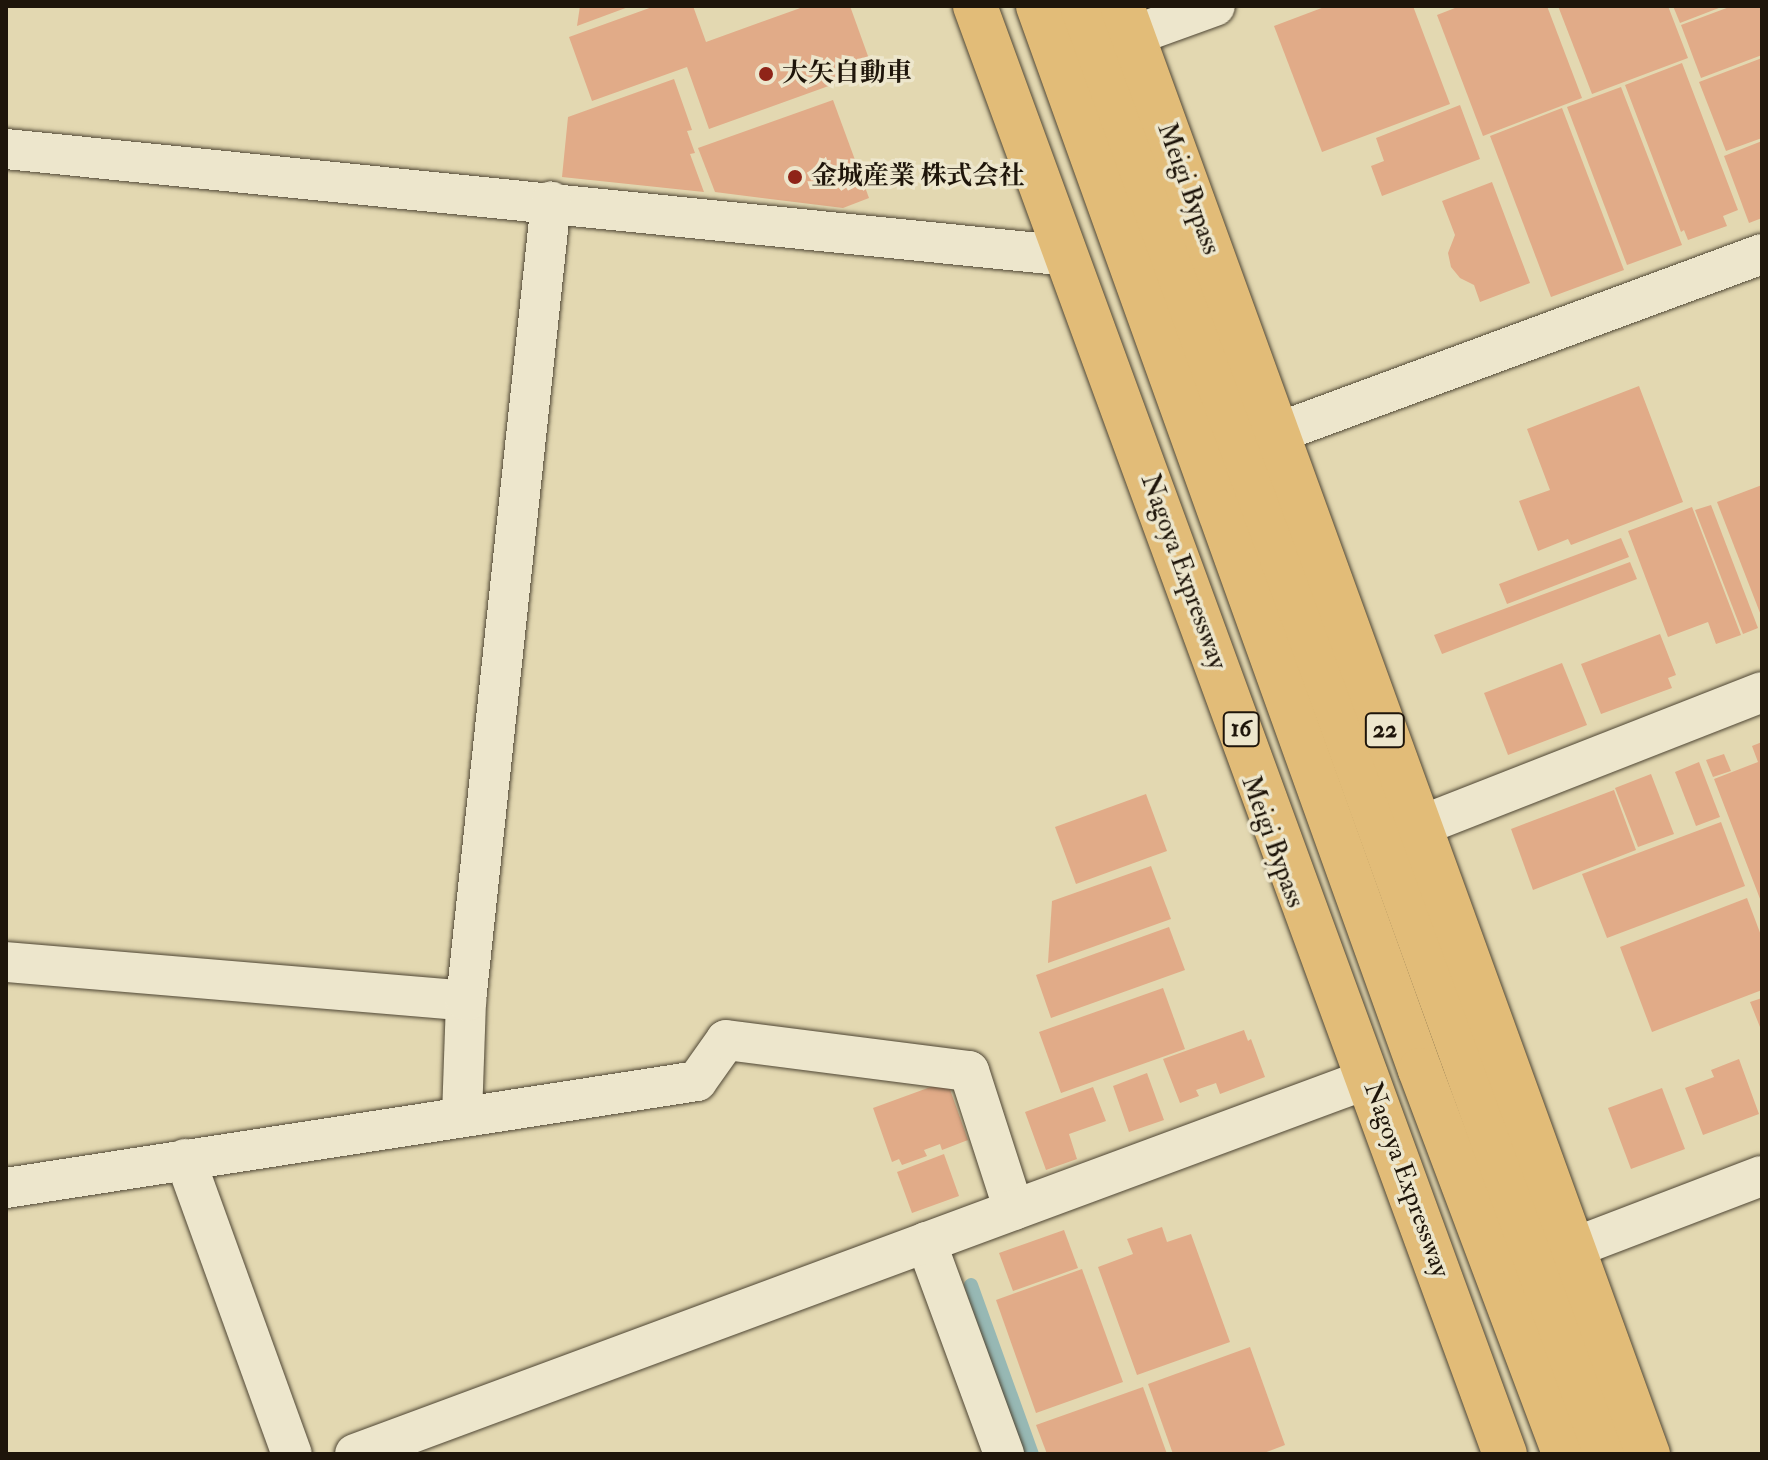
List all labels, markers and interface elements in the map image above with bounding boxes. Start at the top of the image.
place label: 大矢自動車 [782,58,912,90]
marker: 大矢自動車 [757,65,775,83]
street label: Meigi Bypass [1150,119,1226,259]
place label: 金城産業 株式会社 [811,161,1024,193]
marker: 金城産業 株式会社 [786,168,804,186]
street label: Nagoya Expressway [1133,470,1233,674]
road number: 16 [1221,709,1261,749]
road number: 22 [1363,710,1407,750]
street label: Meigi Bypass [1234,772,1310,912]
street label: Nagoya Expressway [1356,1078,1456,1282]

